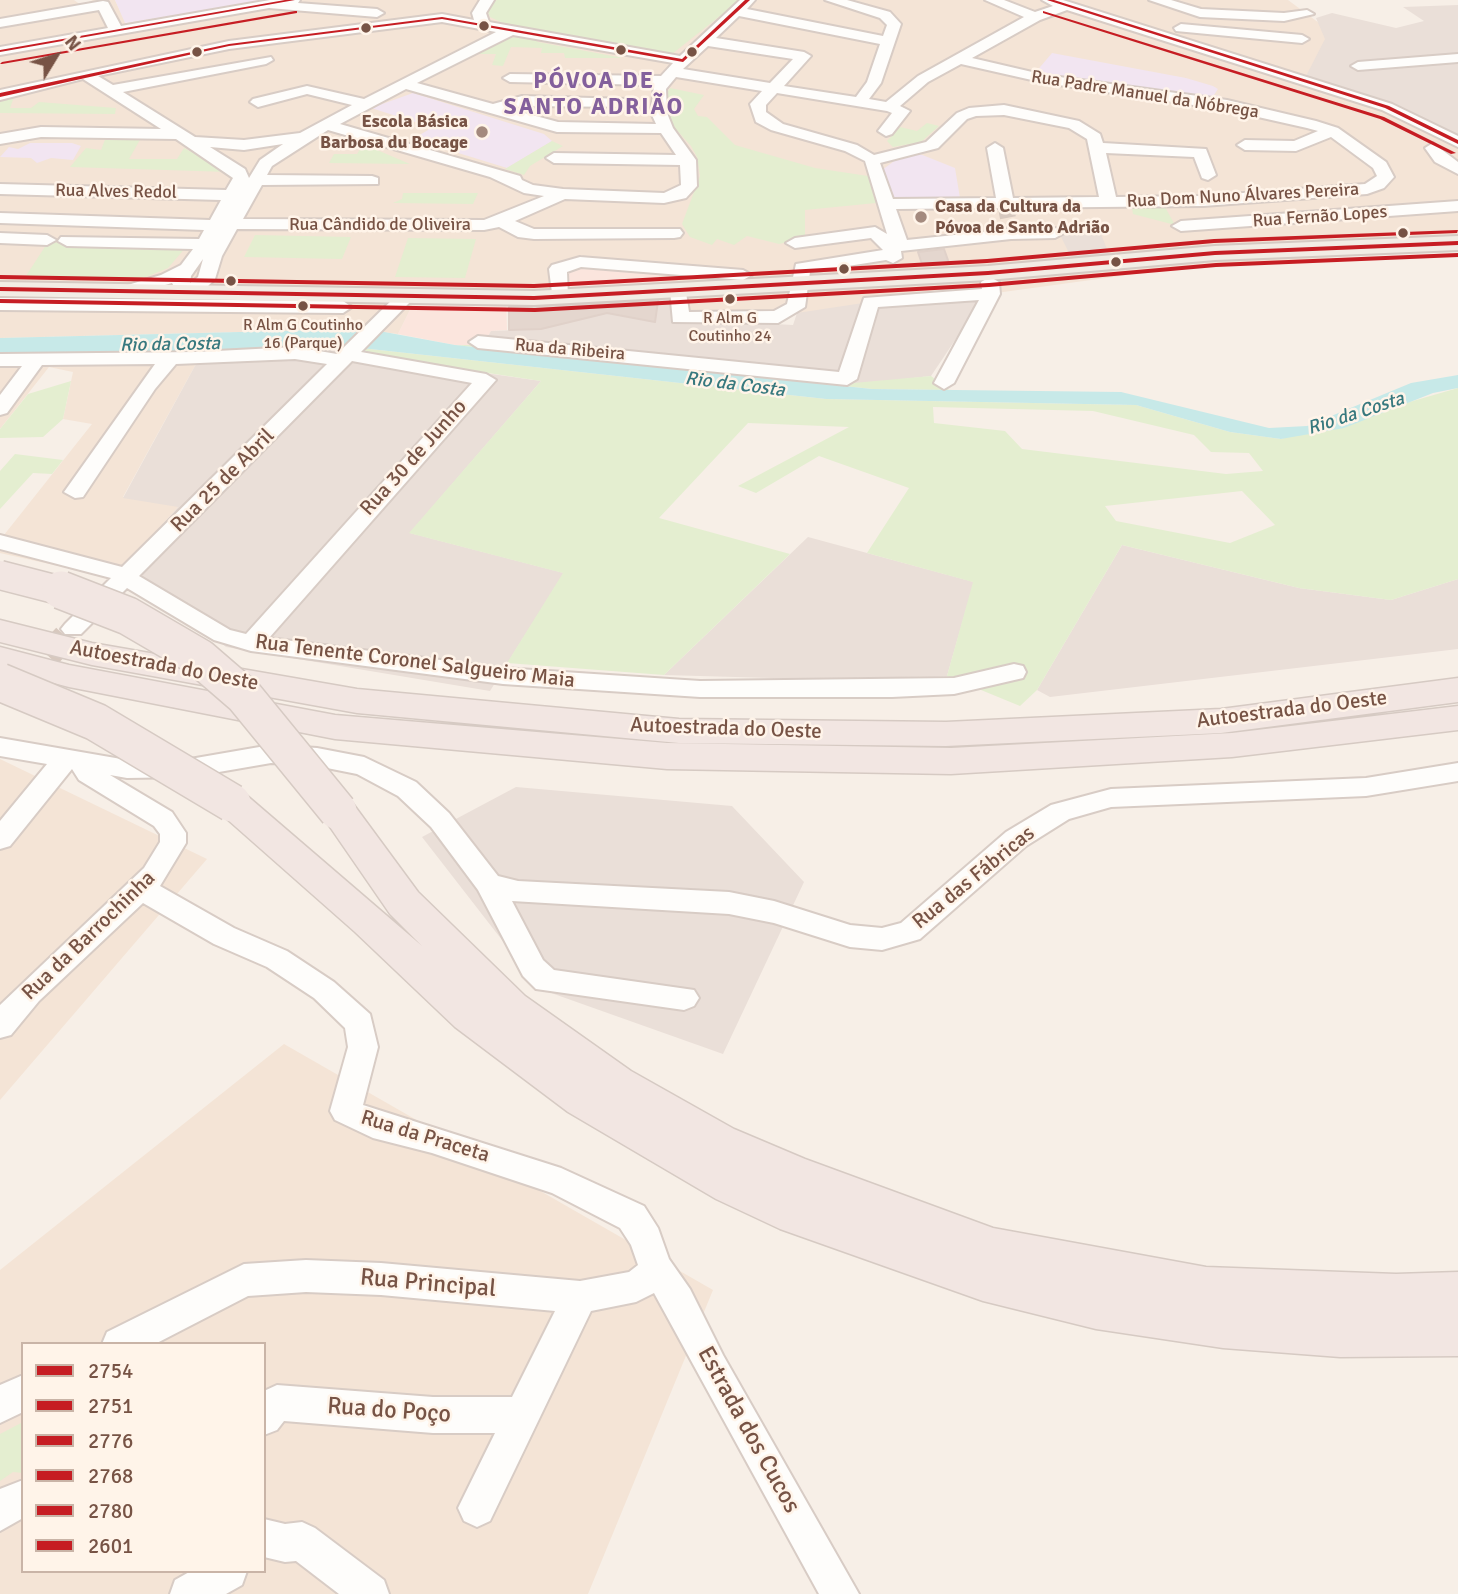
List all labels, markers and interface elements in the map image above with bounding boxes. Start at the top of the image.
unlabelled marker [477,19,491,33]
north arrow [21,21,91,91]
unlabelled marker [359,21,373,35]
text: N [59,30,86,56]
unlabelled marker [614,43,628,57]
unlabelled marker [190,45,204,59]
unlabelled marker [685,45,699,59]
street label: Rua Padre Manuel da Nóbrega [1030,66,1260,124]
district label: PÓVOA DE SANTO ADRIÃO [505,68,683,122]
place label: Escola Básica Barbosa du Bocage [320,111,468,154]
marker: Escola Básica Barbosa du Bocage [474,124,490,140]
street label: Rua Dom Nuno Álvares Pereira [1126,179,1360,213]
street label: Rua Alves Redol [55,180,177,204]
place label: Casa da Cultura da Póvoa de Santo Adrião [935,196,1110,238]
street label: Rua Fernão Lopes [1252,202,1388,232]
marker: Casa da Cultura da Póvoa de Santo Adrião [913,209,929,225]
street label: Rua Cândido de Oliveira [289,214,471,236]
unlabelled marker [1396,226,1410,240]
unlabelled marker [1109,255,1123,269]
unlabelled marker [837,262,851,276]
unlabelled marker [224,274,238,288]
marker: R Alm G Coutinho 24 [723,292,737,306]
marker: R Alm G Coutinho 16 (Parque) [296,299,310,313]
place label: R Alm G Coutinho 24 [688,309,772,347]
place label: R Alm G Coutinho 16 (Parque) [243,316,363,354]
water label: Rio da Costa [120,333,220,357]
street label: Rua da Ribeira [514,334,626,366]
water label: Rio da Costa [684,368,786,402]
water label: Rio da Costa [1305,388,1407,440]
street label: Rua 30 de Junho [355,395,473,521]
street label: Rua 25 de Abril [166,424,280,538]
street label: Rua Tenente Coronel Salgueiro Maia [254,630,576,694]
street label: Autoestrada do Oeste [68,635,260,697]
street label: Autoestrada do Oeste [1195,686,1389,734]
street label: Autoestrada do Oeste [630,713,822,745]
street label: Rua das Fábricas [908,821,1040,935]
street label: Rua da Barrochinha [17,866,161,1006]
street label: Rua da Praceta [358,1105,492,1169]
street label: Rua Principal [359,1264,497,1304]
legend [21,1342,266,1573]
street label: Estrada dos Cucos [690,1342,806,1518]
text: 2754 [88,1358,133,1384]
street label: Rua do Poço [326,1392,452,1430]
text: 2751 [88,1393,133,1419]
text: 2776 [88,1428,133,1454]
text: 2768 [88,1463,133,1489]
text: 2780 [88,1498,133,1524]
text: 2601 [88,1533,133,1559]

